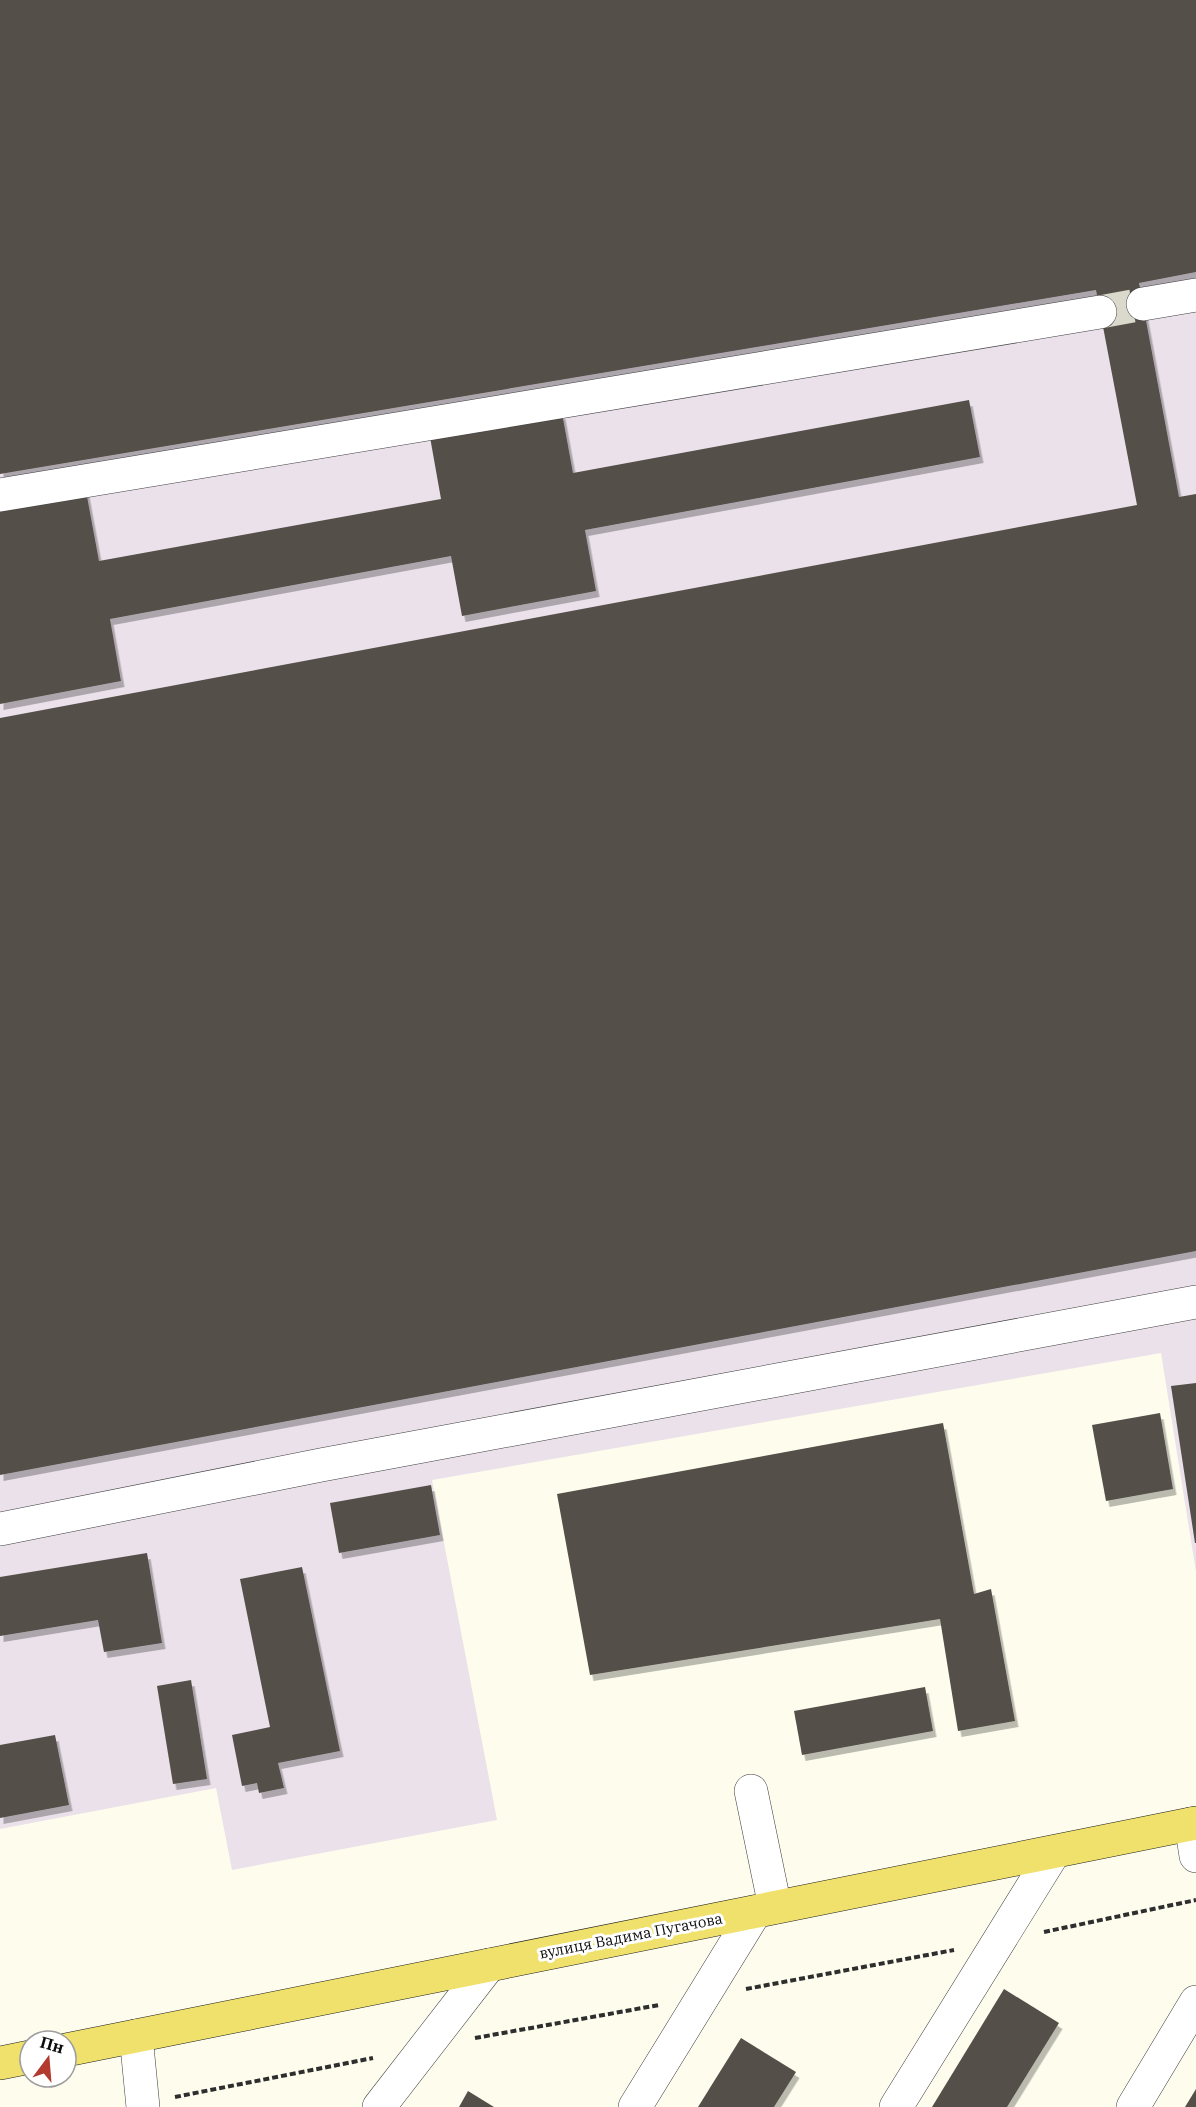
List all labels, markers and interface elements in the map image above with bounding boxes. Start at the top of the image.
street label: вулиця Вадима Пугачова [538,1908,724,1963]
north arrow [18,2029,78,2089]
text: Пн [38,2032,66,2058]

